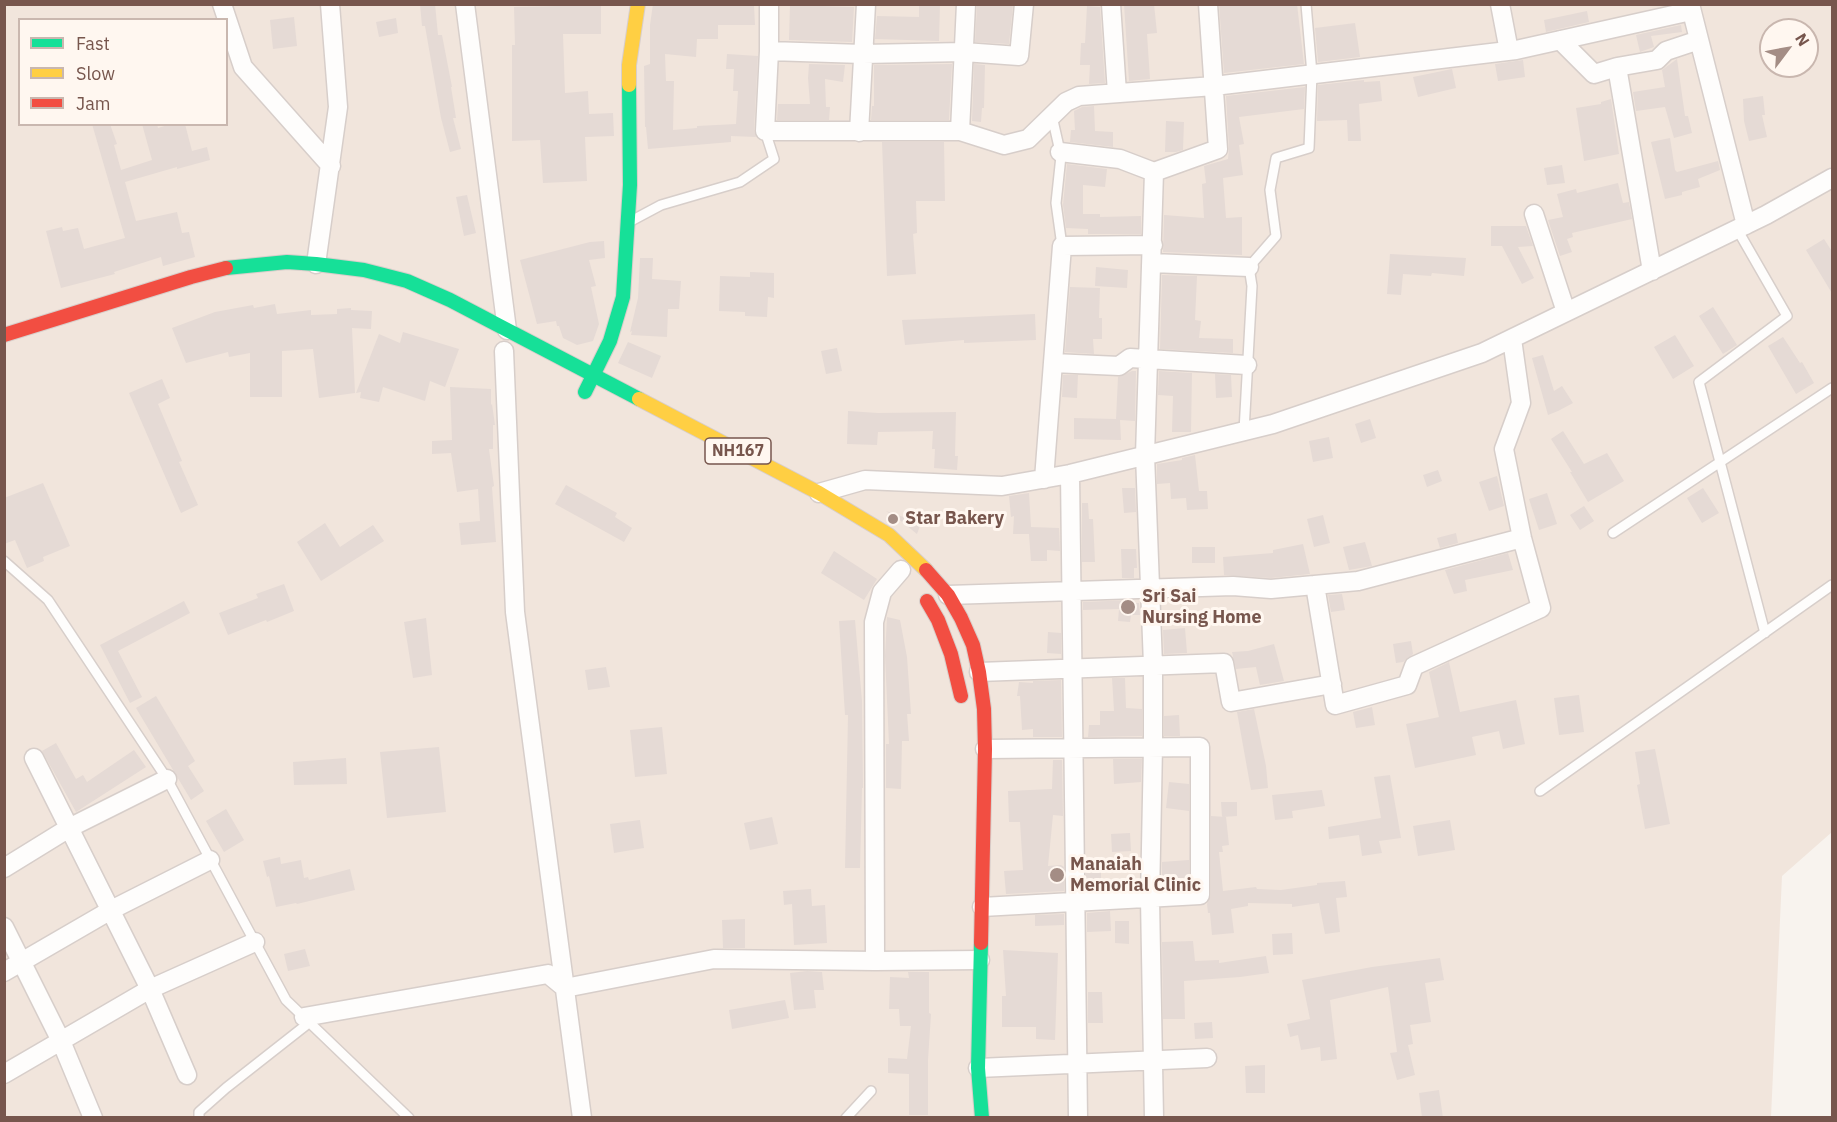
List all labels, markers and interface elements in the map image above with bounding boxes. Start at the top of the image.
legend [18,18,228,126]
north arrow [1759,18,1819,78]
text: N [1791,29,1814,50]
text: Fast [76,32,110,55]
text: Slow [76,62,115,85]
text: Jam [76,92,111,115]
road number: NH167 [705,438,771,464]
place label: Star Bakery [905,508,1004,530]
marker: Star Bakery [886,512,900,526]
place label: Sri Sai Nursing Home [1142,586,1262,628]
marker: Sri Sai Nursing Home [1119,598,1137,616]
place label: Manaiah Memorial Clinic [1070,854,1201,896]
marker: Manaiah Memorial Clinic [1048,866,1066,884]

